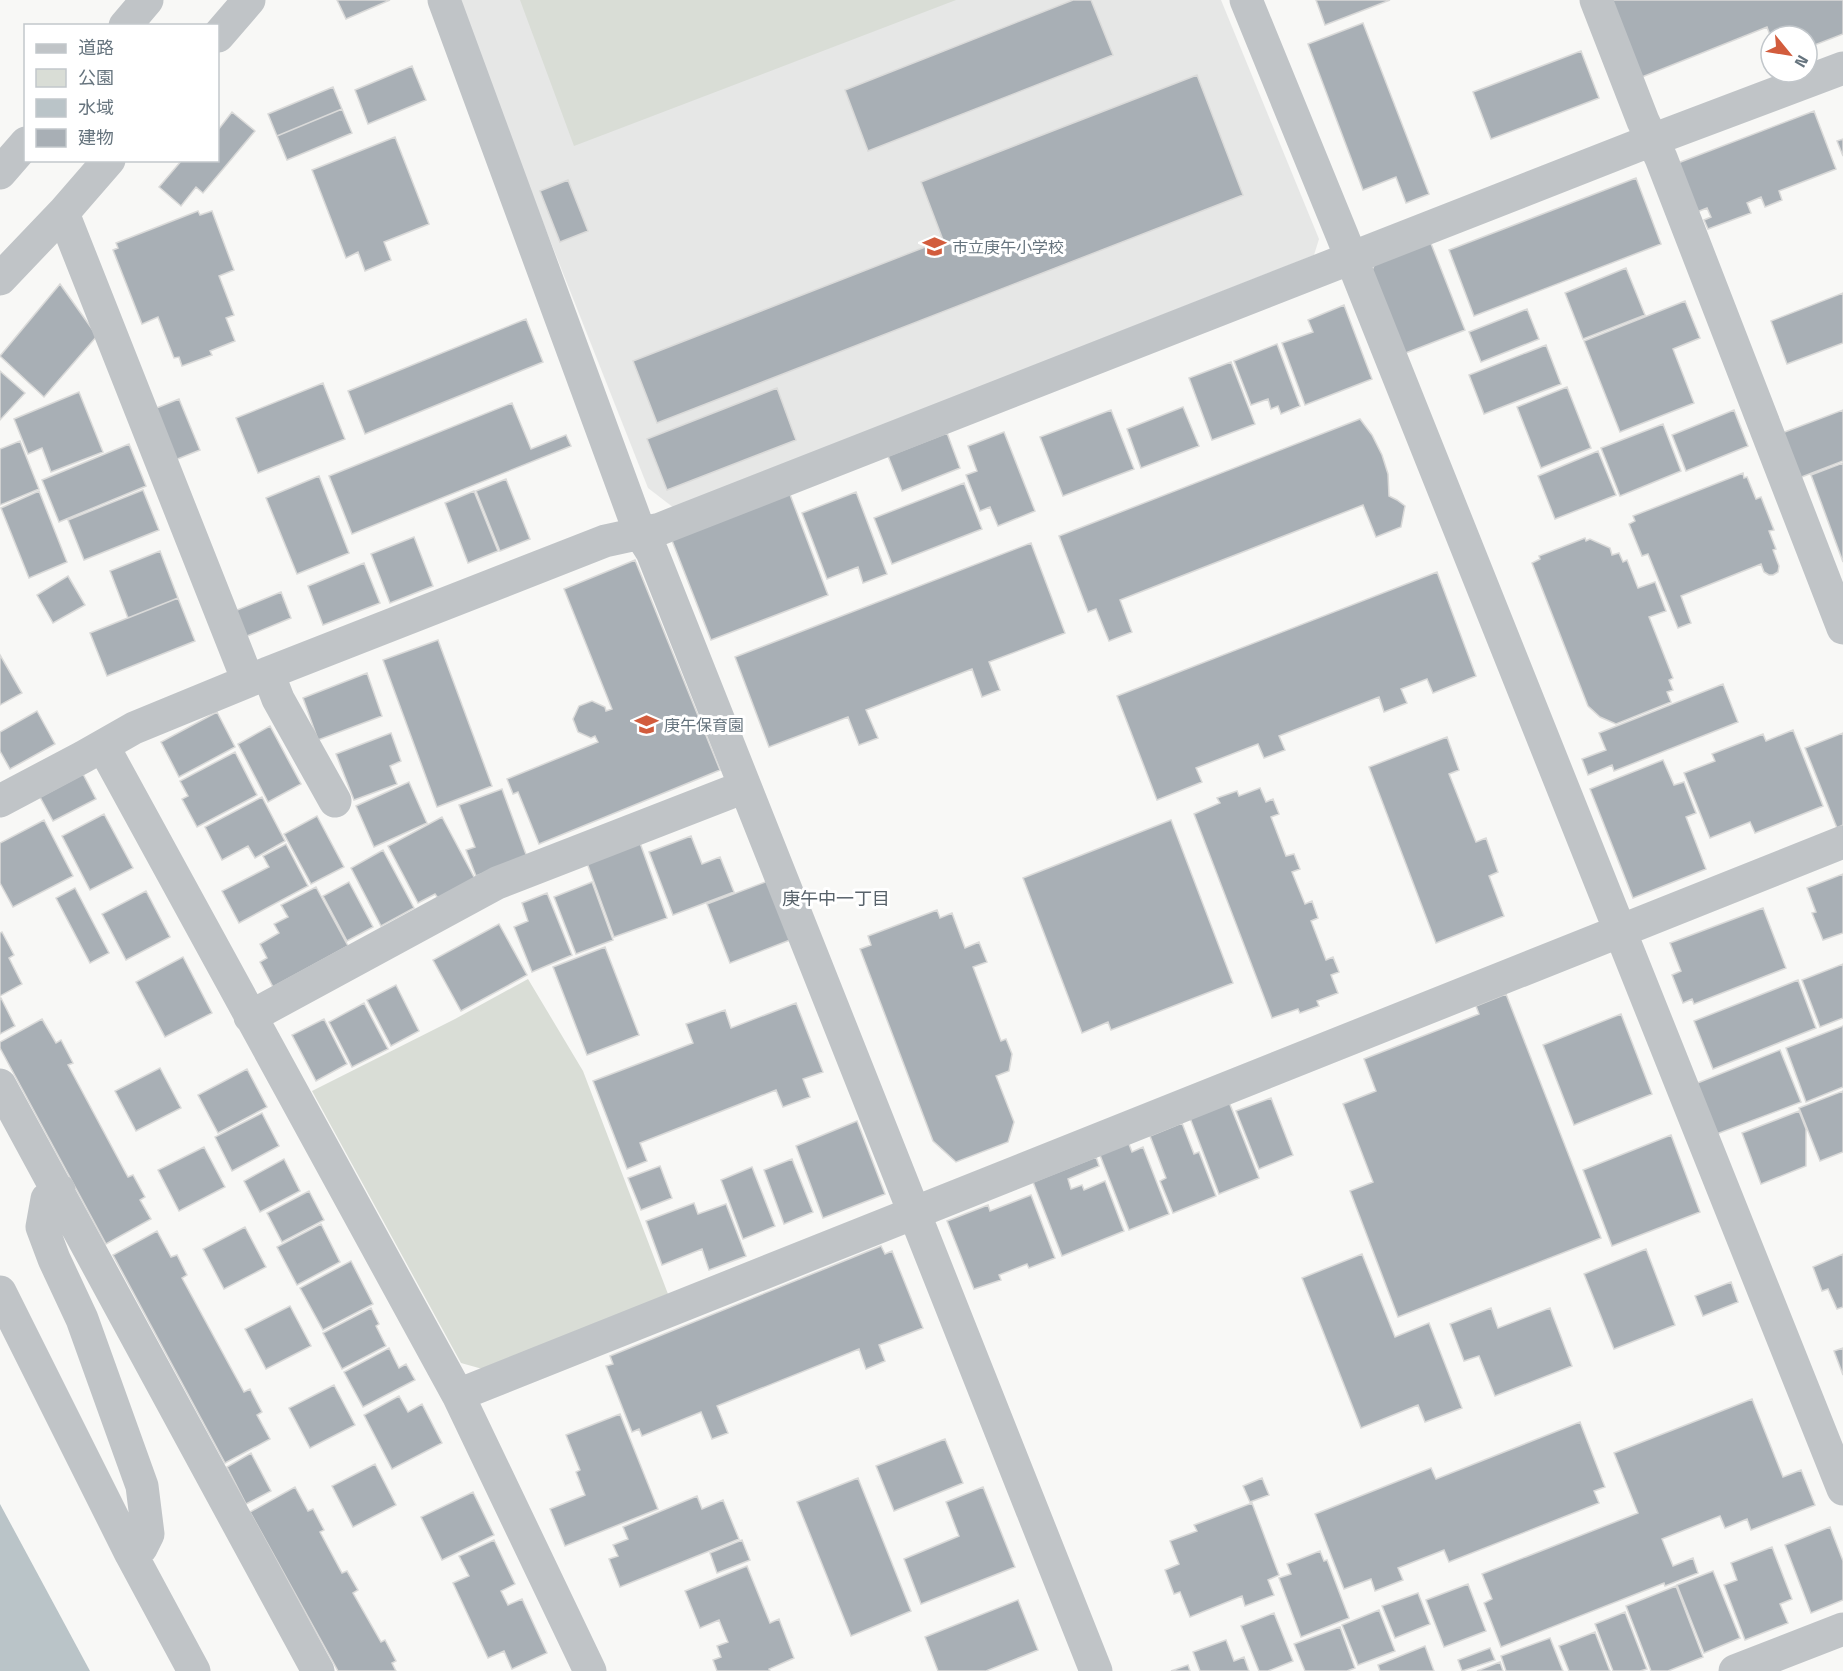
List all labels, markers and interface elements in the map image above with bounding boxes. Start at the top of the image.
legend [24,24,219,162]
north arrow [1759,24,1819,84]
text: 道路 [78,34,114,61]
text: N [1789,51,1815,72]
text: 公園 [78,64,114,91]
text: 水域 [78,94,114,121]
text: 建物 [78,124,114,151]
school or university icon: 市立庚午小学校 [921,234,947,260]
place label: 市立庚午小学校 [952,235,1064,259]
school or university icon: 庚午保育園 [633,712,659,738]
place label: 庚午保育園 [664,713,744,737]
district label: 庚午中一丁目 [782,885,890,912]

